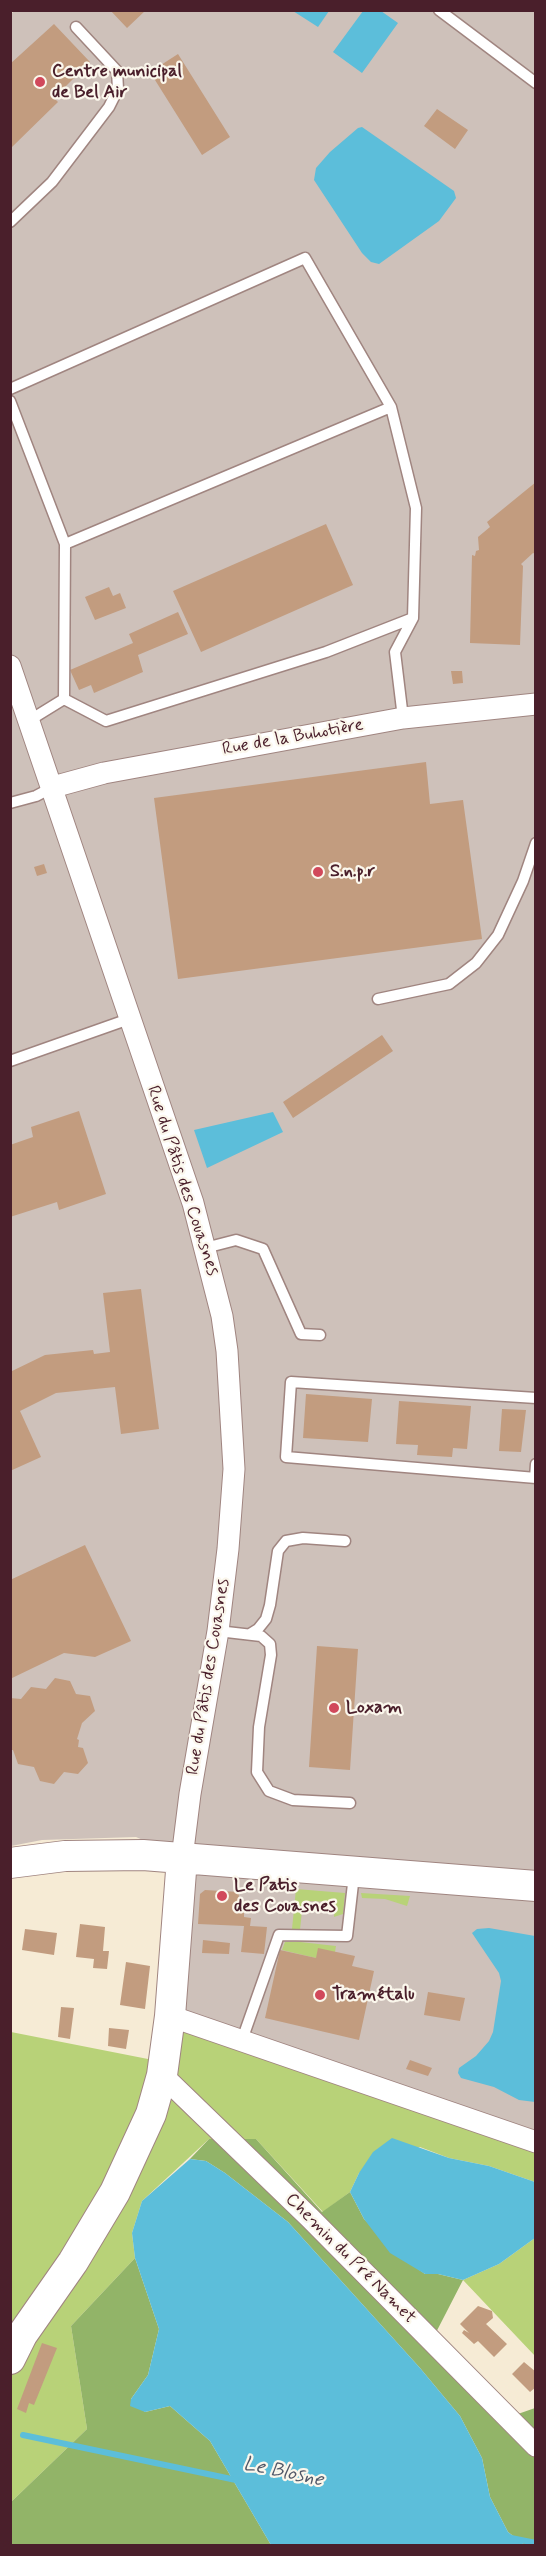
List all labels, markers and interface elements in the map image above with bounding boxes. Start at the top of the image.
place label: Centre municipal de Bel Air [52,61,182,104]
marker: Centre municipal de Bel Air [33,75,47,89]
street label: Rue de la Buhotière [221,715,365,761]
place label: S.n.p.r [330,861,375,883]
marker: S.n.p.r [311,865,325,879]
street label: Rue du Pâtis des Couasnes [141,1083,223,1279]
street label: Rue du Pâtis des Couasnes [183,1577,235,1777]
place label: Loxam [346,1697,402,1719]
marker: Loxam [327,1701,341,1715]
place label: Le Patis des Couasnes [234,1875,336,1918]
marker: Le Patis des Couasnes [215,1889,229,1903]
place label: Tramétalu [332,1984,414,2006]
marker: Tramétalu [313,1988,327,2002]
street label: Chemin du Pré Namet [280,2189,420,2329]
water label: Le Blosne [241,2453,325,2493]

